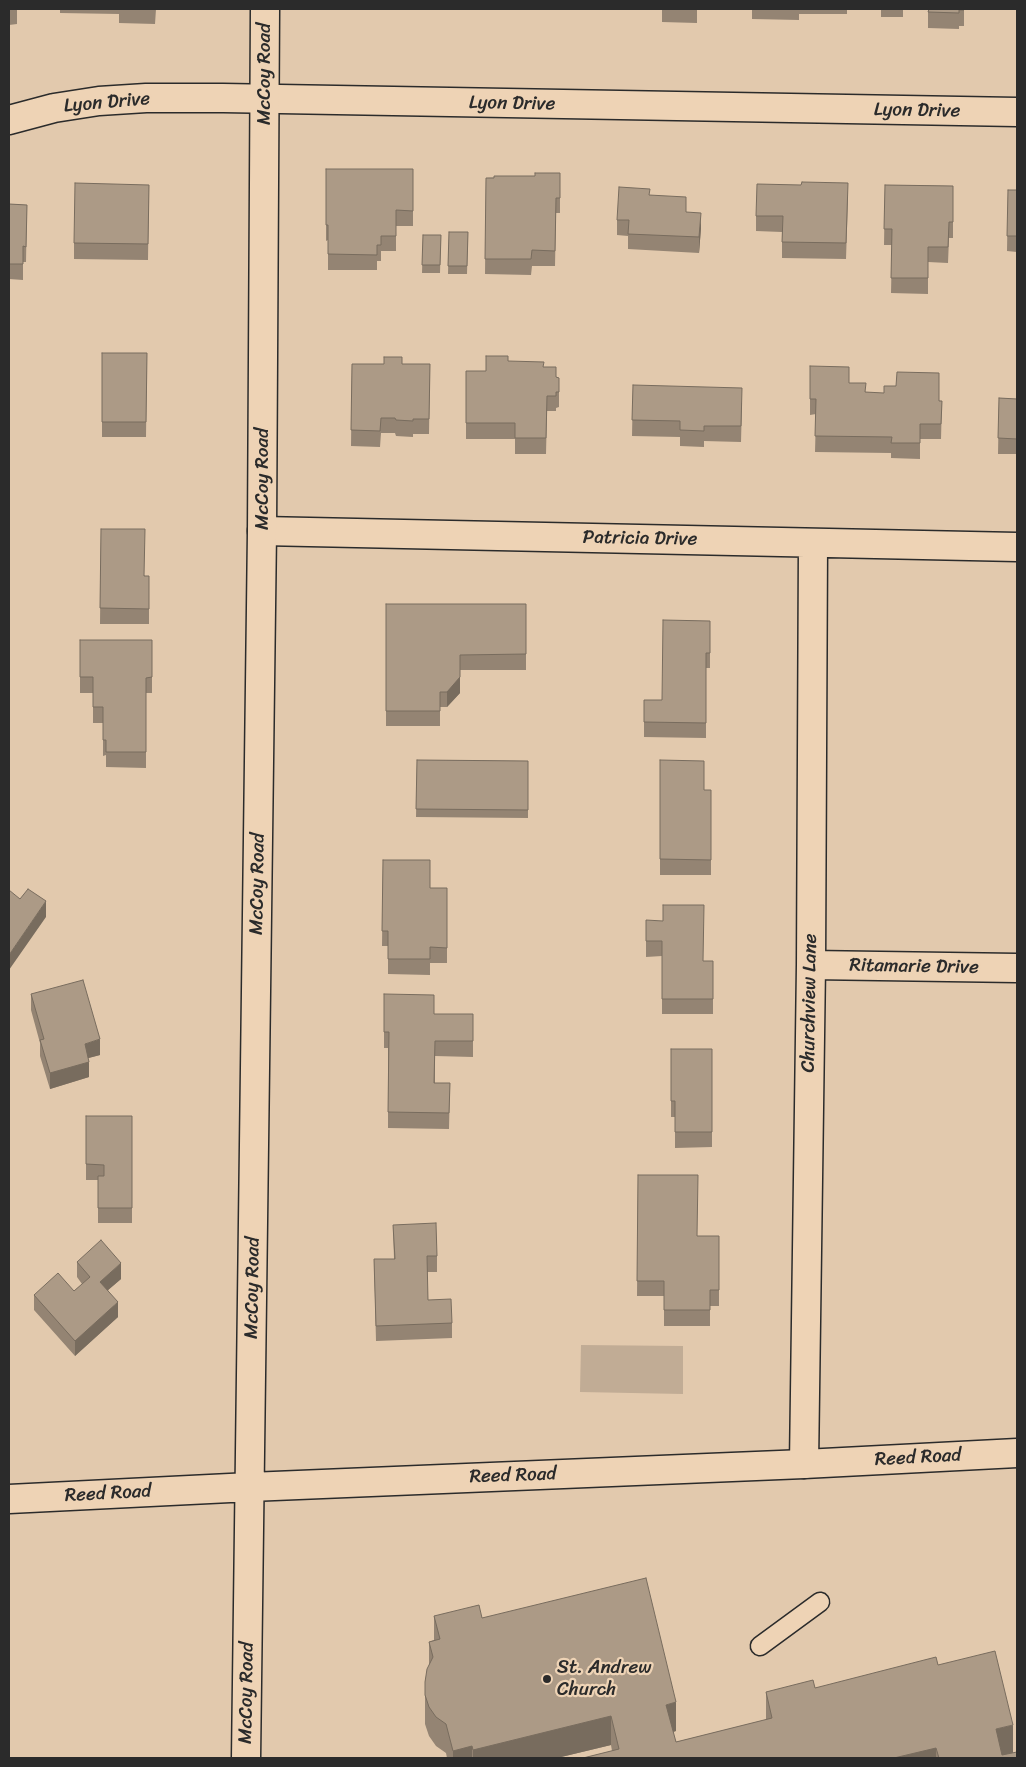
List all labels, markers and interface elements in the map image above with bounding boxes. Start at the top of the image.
street label: McCoy Road [254,23,276,125]
street label: Lyon Drive [63,88,151,118]
street label: Lyon Drive [469,92,555,116]
street label: Lyon Drive [874,99,960,123]
street label: McCoy Road [252,428,274,530]
street label: Patricia Drive [583,527,697,551]
street label: McCoy Road [246,833,270,935]
street label: Churchview Lane [797,933,823,1073]
street label: Ritamarie Drive [849,954,979,980]
street label: McCoy Road [241,1237,265,1339]
street label: Reed Road [874,1444,962,1472]
street label: Reed Road [469,1463,557,1489]
street label: Reed Road [64,1480,152,1508]
street label: McCoy Road [235,1642,259,1744]
place label: St. Andrew Church [557,1657,651,1701]
marker: St. Andrew Church [541,1673,553,1685]

